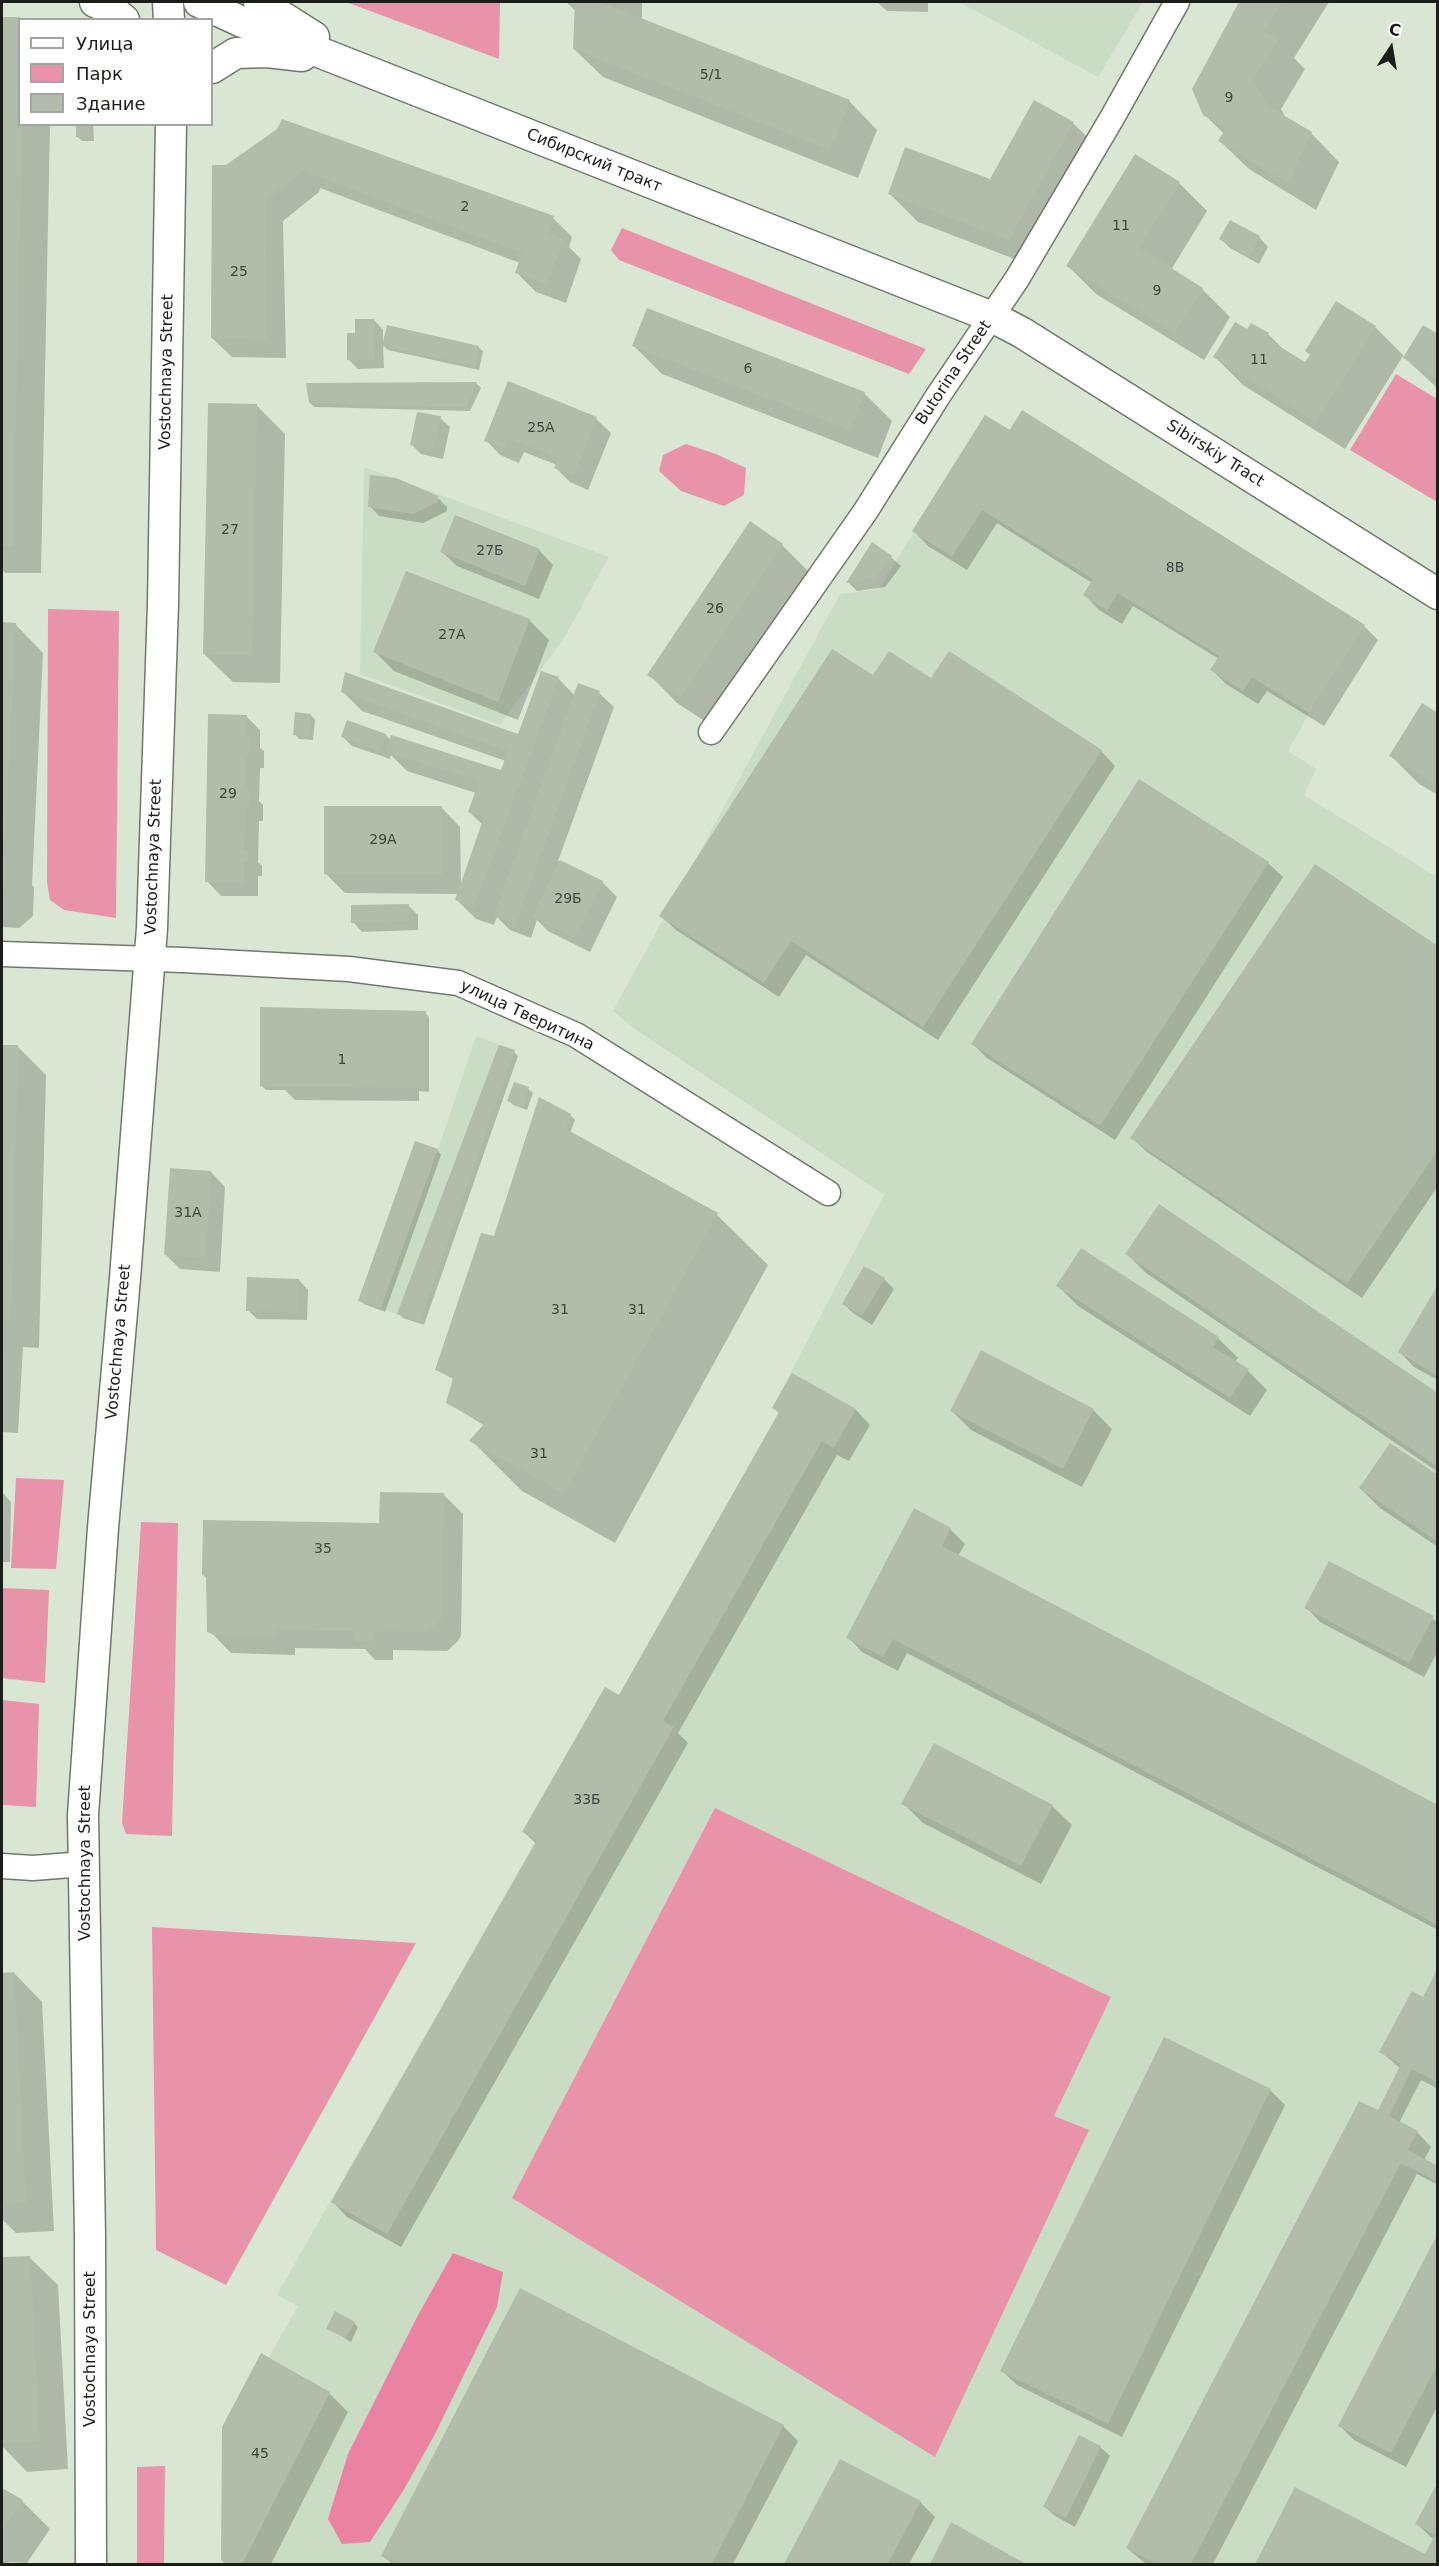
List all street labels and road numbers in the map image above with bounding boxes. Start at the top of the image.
street label: Сибирский тракт [523,125,665,197]
street label: Vostochnaya Street [156,294,178,450]
street label: Butorina Street [912,317,996,429]
street label: Sibirskiy Tract [1163,416,1267,492]
street label: Vostochnaya Street [142,779,166,935]
street label: улица Тверитина [457,977,597,1055]
street label: Vostochnaya Street [103,1264,135,1420]
street label: Vostochnaya Street [76,1785,96,1941]
street label: Vostochnaya Street [81,2271,101,2427]

